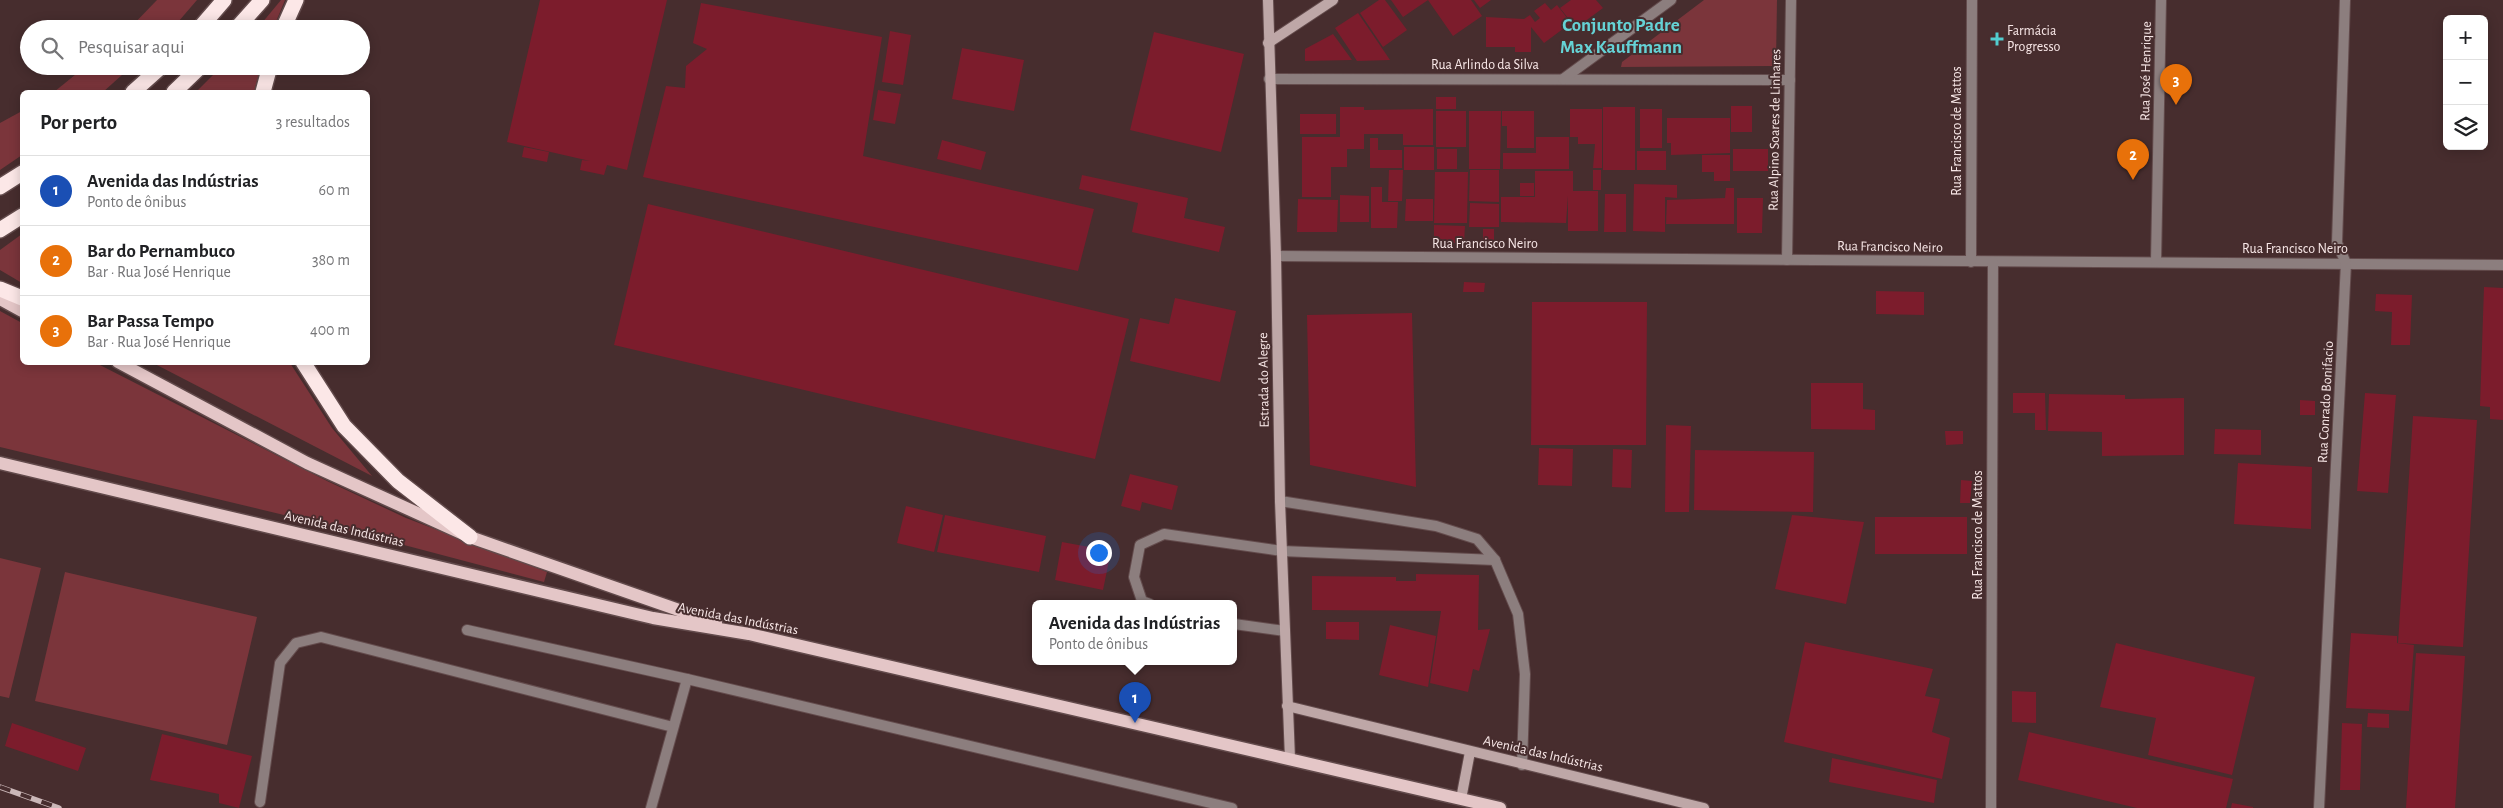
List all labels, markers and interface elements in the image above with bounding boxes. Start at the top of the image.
map controls [2443,15,2488,150]
button: + [2443,15,2488,60]
district label: Conjunto Padre Max Kauffmann [1560,16,1682,57]
search box [20,20,370,75]
street label: Rua José Henrique [2138,21,2154,121]
place label: Farmácia Progresso [2007,24,2061,54]
marker: Farmácia Progresso [1991,33,2003,45]
icon: search [38,34,66,62]
text: Pesquisar aqui [78,38,184,57]
street label: Rua Alpino Soares de Linhares [1767,49,1783,211]
street label: Rua Arlindo da Silva [1431,58,1540,72]
button: − [2443,60,2488,105]
pin: 3 [2160,64,2192,105]
street label: Rua Francisco de Mattos [1950,66,1964,196]
button: layers [2443,105,2488,150]
text: Por perto [40,112,117,133]
text: 3 resultados [276,114,350,130]
pin: 2 [2117,139,2149,180]
text: Avenida das Indústrias [87,172,259,191]
text: 1 [53,182,59,198]
text: 60 m [319,182,350,198]
text: Ponto de ônibus [87,194,186,210]
street label: Rua Francisco Neiro [1432,237,1538,251]
street label: Rua Francisco Neiro [1837,239,1943,255]
text: Bar do Pernambuco [87,242,235,261]
street label: Rua Francisco Neiro [2242,242,2348,256]
text: 2 [52,252,60,268]
text: 380 m [312,252,350,268]
text: Bar · Rua José Henrique [87,264,231,280]
text: Bar Passa Tempo [87,312,214,331]
text: 3 [53,322,59,338]
text: 400 m [310,322,350,338]
street label: Estrada do Alegre [1256,332,1272,428]
text: Bar · Rua José Henrique [87,334,231,350]
street label: Rua Conrado Bonifacio [2316,340,2336,464]
street label: Rua Francisco de Mattos [1971,470,1985,600]
street label: Avenida das Indústrias [283,508,405,550]
your location [1086,540,1112,566]
street label: Avenida das Indústrias [677,600,799,638]
popup [1032,600,1237,665]
text: Avenida das Indústrias [1049,614,1220,633]
text: Ponto de ônibus [1049,636,1148,652]
pin: 1 [1119,682,1151,723]
street label: Avenida das Indústrias [1482,733,1604,775]

